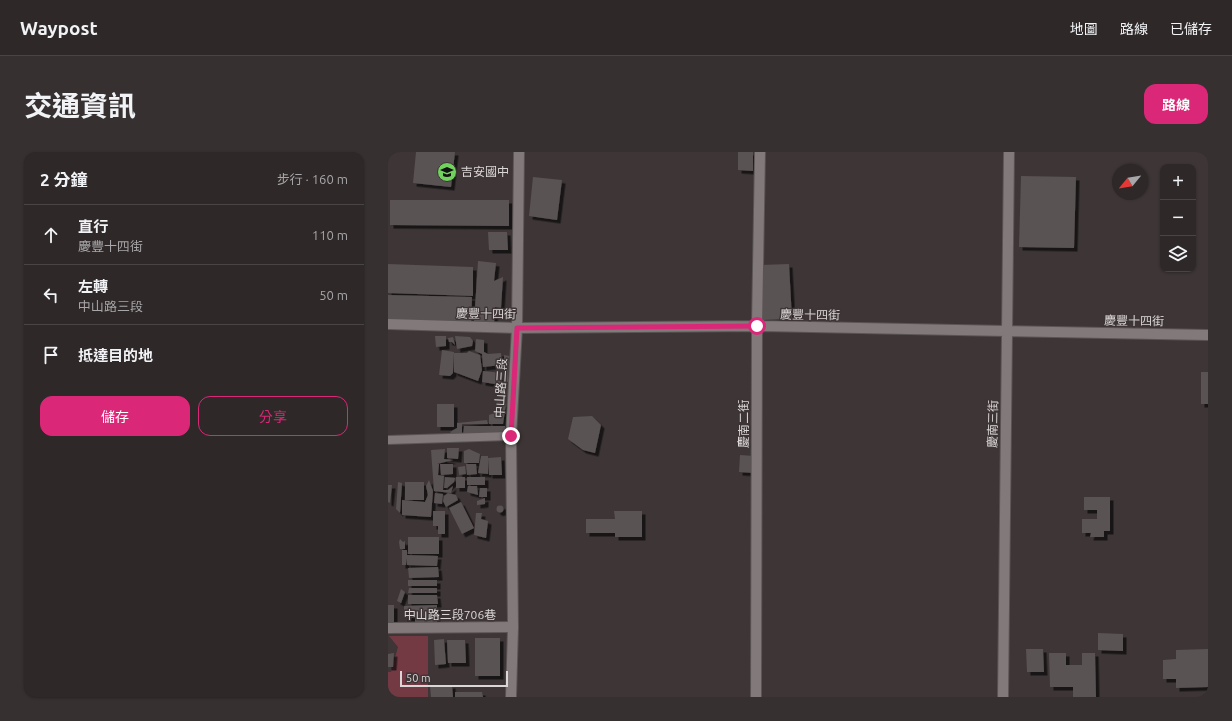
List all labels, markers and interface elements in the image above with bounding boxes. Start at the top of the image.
text: Waypost [20,17,98,39]
text: 地圖 [1070,21,1098,37]
text: 路線 [1120,21,1148,37]
text: 已儲存 [1170,21,1212,37]
button: 路線 [1144,84,1208,124]
text: 交通資訊 [24,90,136,121]
school or university icon: 吉安國中 [436,161,458,183]
north arrow [1112,164,1148,200]
map controls [1160,164,1196,272]
button: + [1160,164,1196,200]
place label: 吉安國中 [461,165,509,178]
text: 2 分鐘 [40,170,88,189]
text: 步行 · 160 m [277,172,348,186]
button: − [1160,200,1196,236]
text: 直行 [78,218,108,235]
icon: ahead [40,224,62,246]
text: 110 m [312,228,348,242]
button: layers [1160,236,1196,272]
text: 慶豐十四街 [78,239,143,253]
text: 左轉 [78,278,108,295]
icon: left [40,284,62,306]
text: 50 m [319,288,348,302]
text: 中山路三段 [78,299,143,313]
street label: 慶豐十四街 [456,306,516,321]
street label: 慶豐十四街 [780,307,840,322]
street label: 慶豐十四街 [1104,313,1164,328]
route start [748,317,766,335]
icon: arrive [40,344,62,366]
text: 抵達目的地 [78,347,153,364]
street label: 中山路三段 [492,358,509,418]
button: 儲存 [40,396,190,436]
button: 分享 [198,396,348,436]
street label: 慶南二街 [737,400,750,448]
street label: 慶南三街 [986,400,999,448]
route end [502,427,520,445]
street label: 中山路三段706巷 [404,608,496,621]
scale bar [400,669,508,688]
text: 50 m [406,672,430,684]

